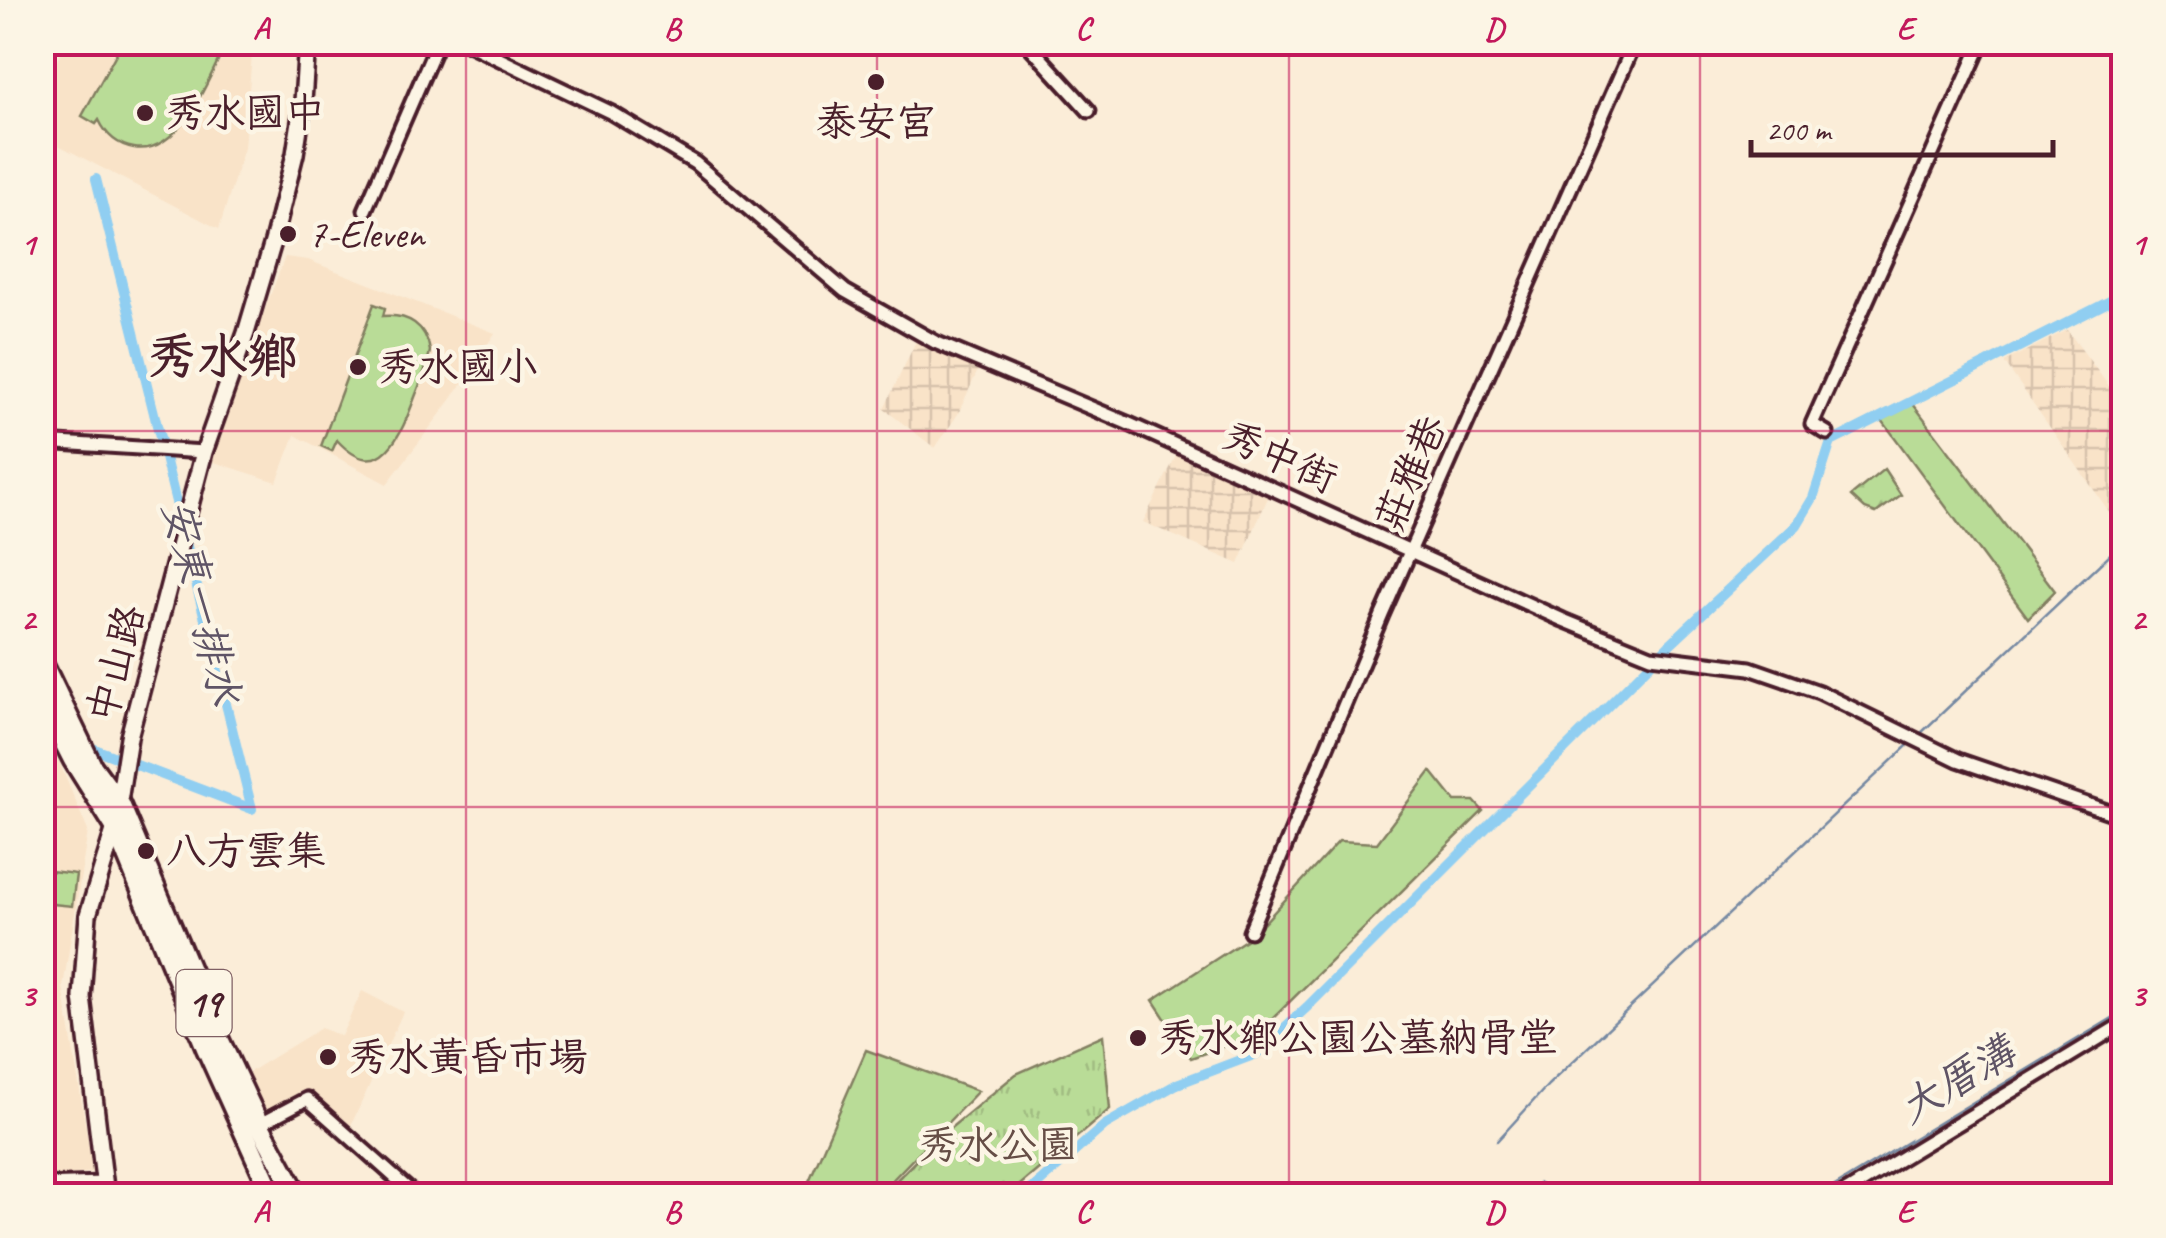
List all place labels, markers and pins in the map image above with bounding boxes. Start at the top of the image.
marker: 泰安宮 [865,71,887,93]
place label: 秀水國中 [165,88,325,138]
place label: 泰安宮 [816,97,936,147]
marker: 秀水國中 [134,102,156,124]
place label: 7-Eleven [308,209,426,259]
marker: 7-Eleven [277,223,299,245]
place label: 秀水國小 [378,342,538,392]
marker: 秀水國小 [347,356,369,378]
place label: 八方雲集 [166,826,326,876]
marker: 八方雲集 [135,840,157,862]
place label: 秀水鄉公園公墓納骨堂 [1158,1013,1558,1063]
marker: 秀水鄉公園公墓納骨堂 [1127,1027,1149,1049]
place label: 秀水黃昏市場 [348,1032,588,1082]
marker: 秀水黃昏市場 [317,1046,339,1068]

